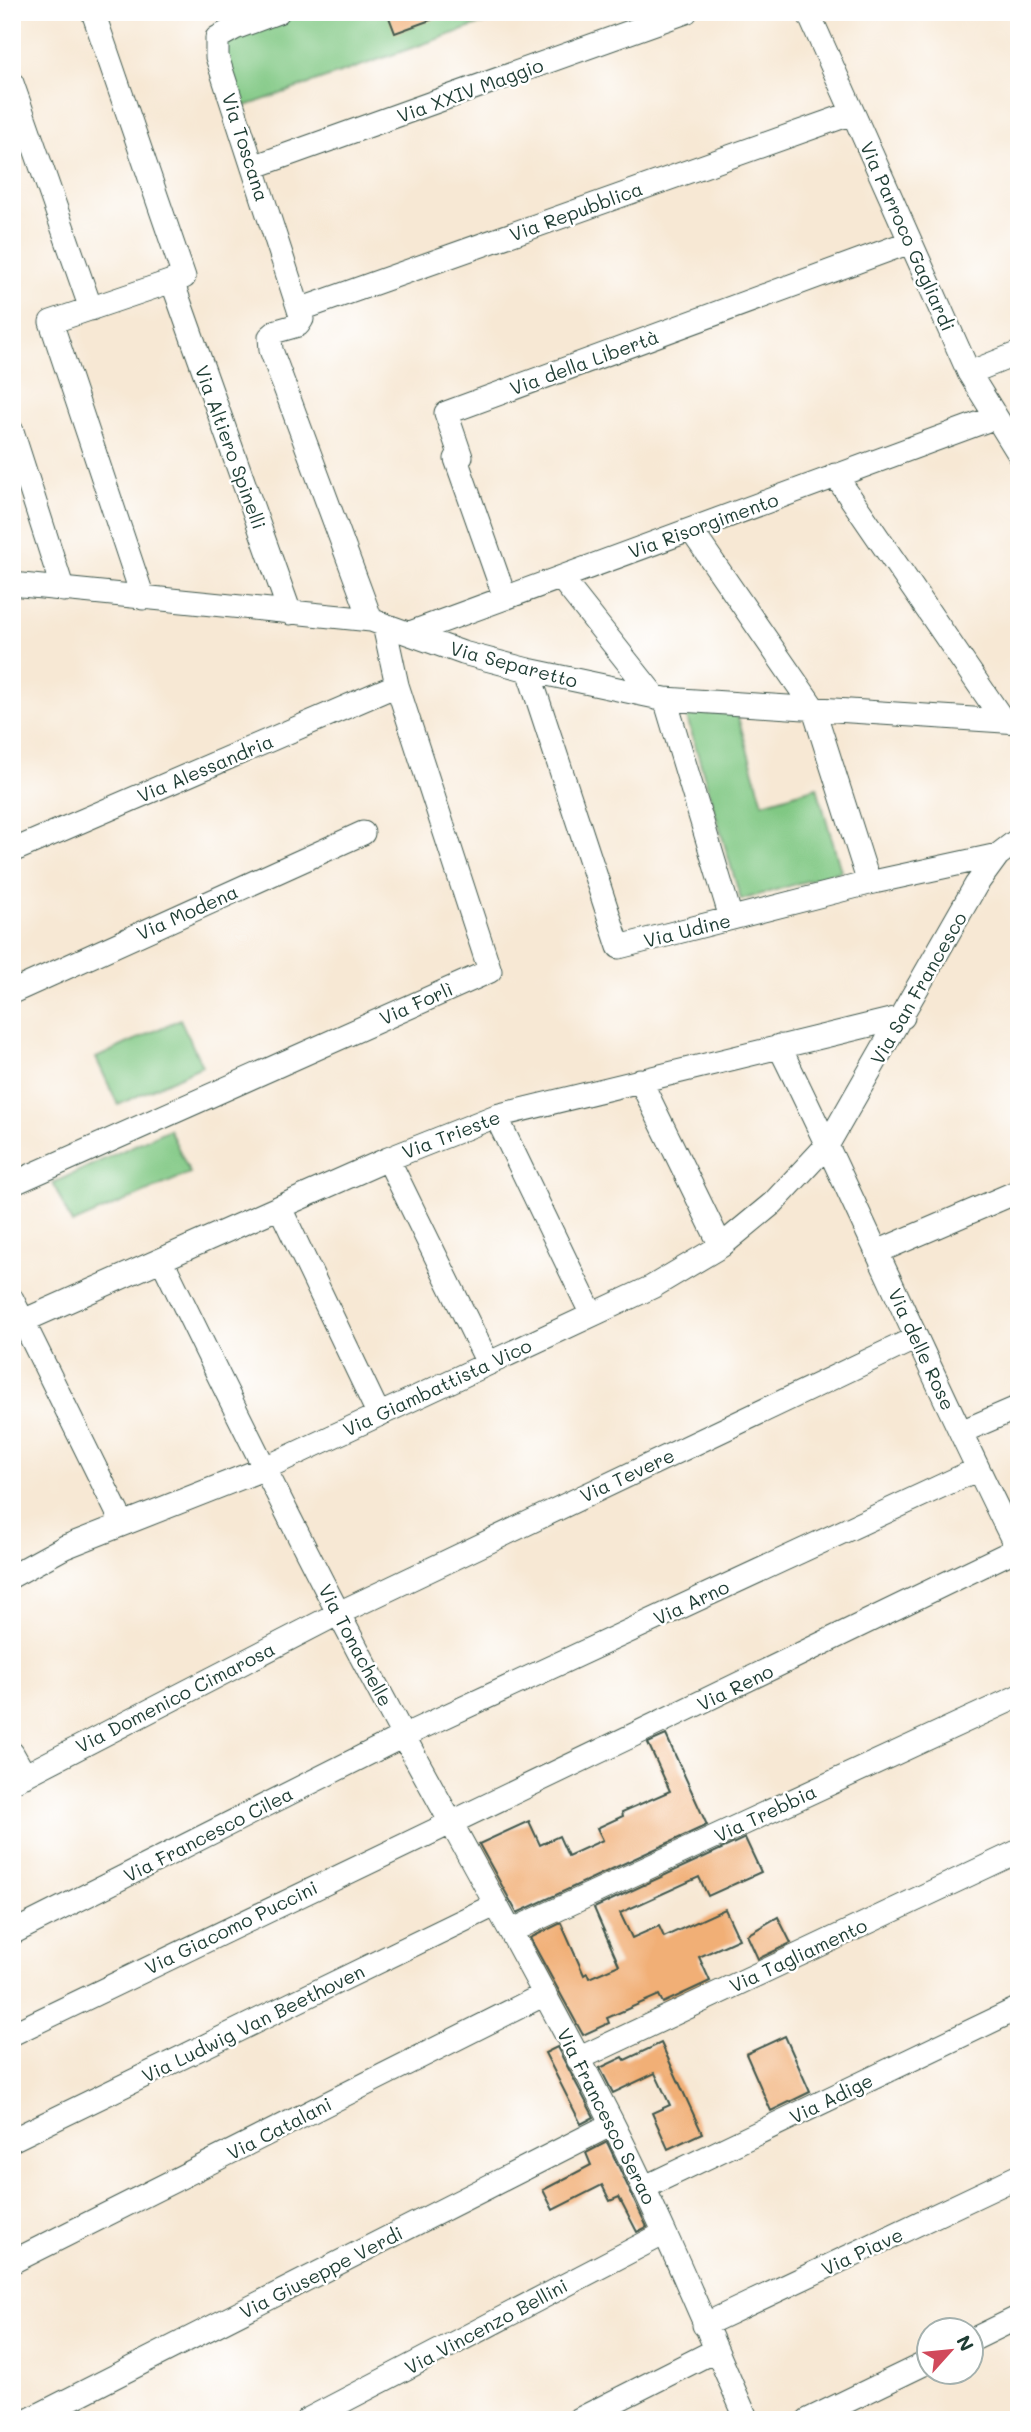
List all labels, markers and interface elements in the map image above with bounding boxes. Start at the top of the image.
street label: Via XXIV Maggio [393,52,547,128]
street label: Via Toscana [217,90,275,204]
street label: Via Parroco Gagliardi [855,137,961,335]
street label: Via Repubblica [506,175,646,247]
street label: Via della Libertà [506,323,662,401]
street label: Via Altiero Spinelli [190,362,272,532]
street label: Via Risorgimento [625,486,781,564]
street label: Via Separetto [447,635,581,693]
street label: Via Alessandria [133,728,277,808]
street label: Via Modena [132,879,242,945]
street label: Via Udine [641,907,733,953]
street label: Via San Francesco [864,907,972,1069]
street label: Via Forlì [375,976,457,1030]
street label: Via Trieste [398,1104,504,1164]
street label: Via delle Rose [883,1284,961,1414]
street label: Via Giambattista Vico [339,1332,535,1442]
street label: Via Tevere [576,1442,678,1508]
street label: Via Arno [649,1574,733,1630]
street label: Via Tonachelle [313,1579,399,1711]
street label: Via Domenico Cimarosa [71,1636,279,1758]
street label: Via Reno [693,1658,777,1716]
street label: Via Trebbia [710,1778,820,1848]
street label: Via Francesco Cilea [119,1780,297,1888]
street label: Via Giacomo Puccini [141,1874,321,1980]
street label: Via Tagliamento [725,1912,871,1998]
street label: Via Ludwig Van Beethoven [138,1958,368,2088]
street label: Via Francesco Serao [552,2024,662,2208]
street label: Via Adige [785,2067,877,2129]
street label: Via Catalani [222,2091,336,2165]
street label: Via Giuseppe Verdi [235,2220,407,2324]
street label: Via Piave [817,2221,907,2281]
street label: Via Vincenzo Bellini [400,2272,572,2380]
north arrow [916,2316,986,2386]
text: N [951,2331,980,2355]

